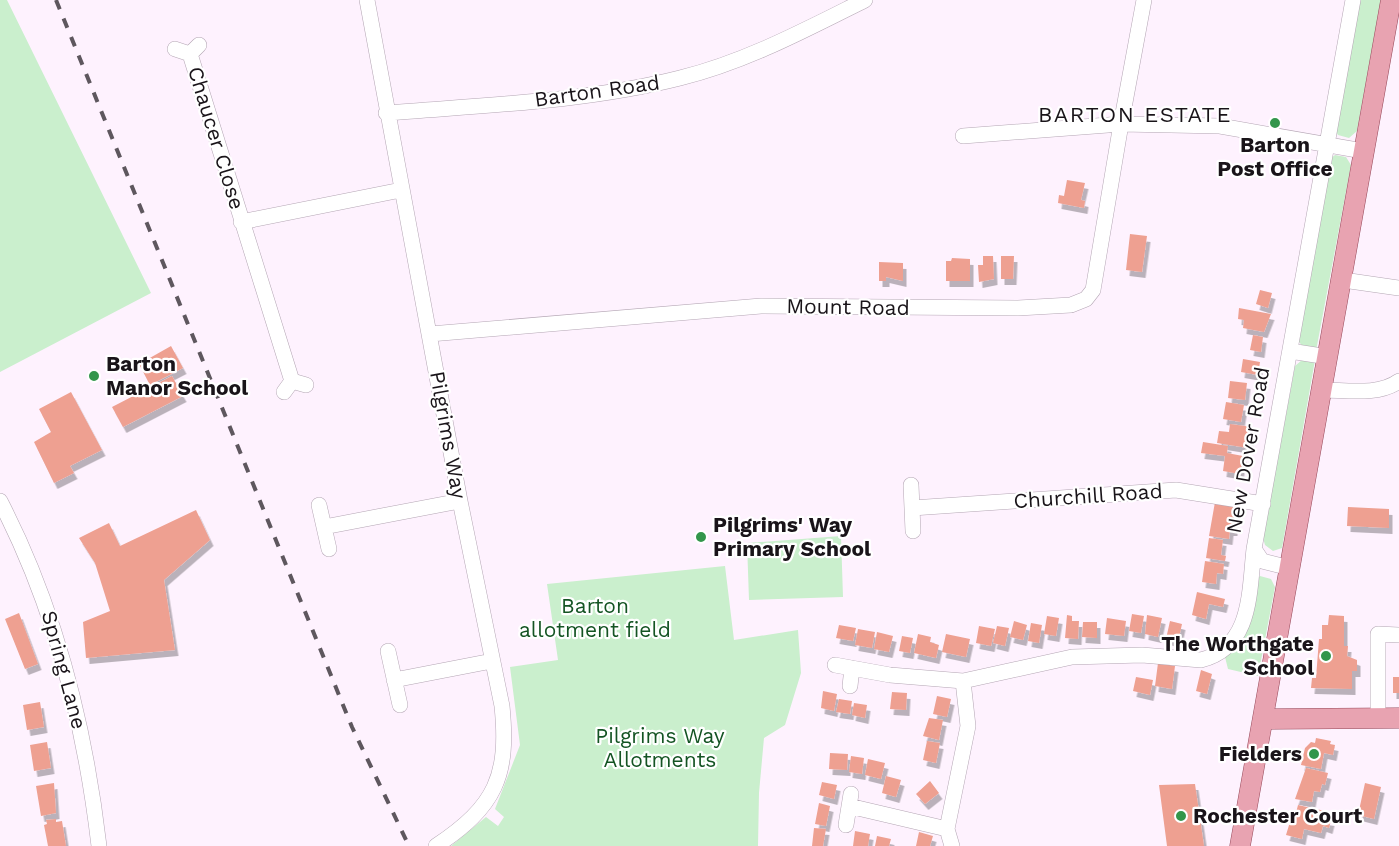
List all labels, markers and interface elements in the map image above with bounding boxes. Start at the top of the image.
street label: Chaucer Close [183,63,250,212]
street label: Barton Road [533,69,661,112]
district label: BARTON ESTATE [1038,102,1232,127]
marker: Barton Post Office [1268,116,1282,130]
place label: Barton Post Office [1217,132,1333,181]
street label: Mount Road [786,293,910,320]
place label: Barton Manor School [106,351,248,400]
street label: New Dover Road [1221,365,1274,535]
marker: Barton Manor School [87,369,101,383]
street label: Pilgrims Way [425,369,472,501]
street label: Churchill Road [1013,478,1163,513]
place label: Pilgrims' Way Primary School [713,512,871,561]
marker: Pilgrims' Way Primary School [694,530,708,544]
park label: Barton allotment field [519,593,671,642]
street label: Spring Lane [37,608,92,732]
place label: The Worthgate School [1161,631,1314,680]
marker: The Worthgate School [1319,649,1333,663]
park label: Pilgrims Way Allotments [595,723,725,772]
place label: Fielders [1219,741,1302,766]
marker: Fielders [1307,747,1321,761]
place label: Rochester Court [1193,803,1362,828]
marker: Rochester Court [1174,809,1188,823]

